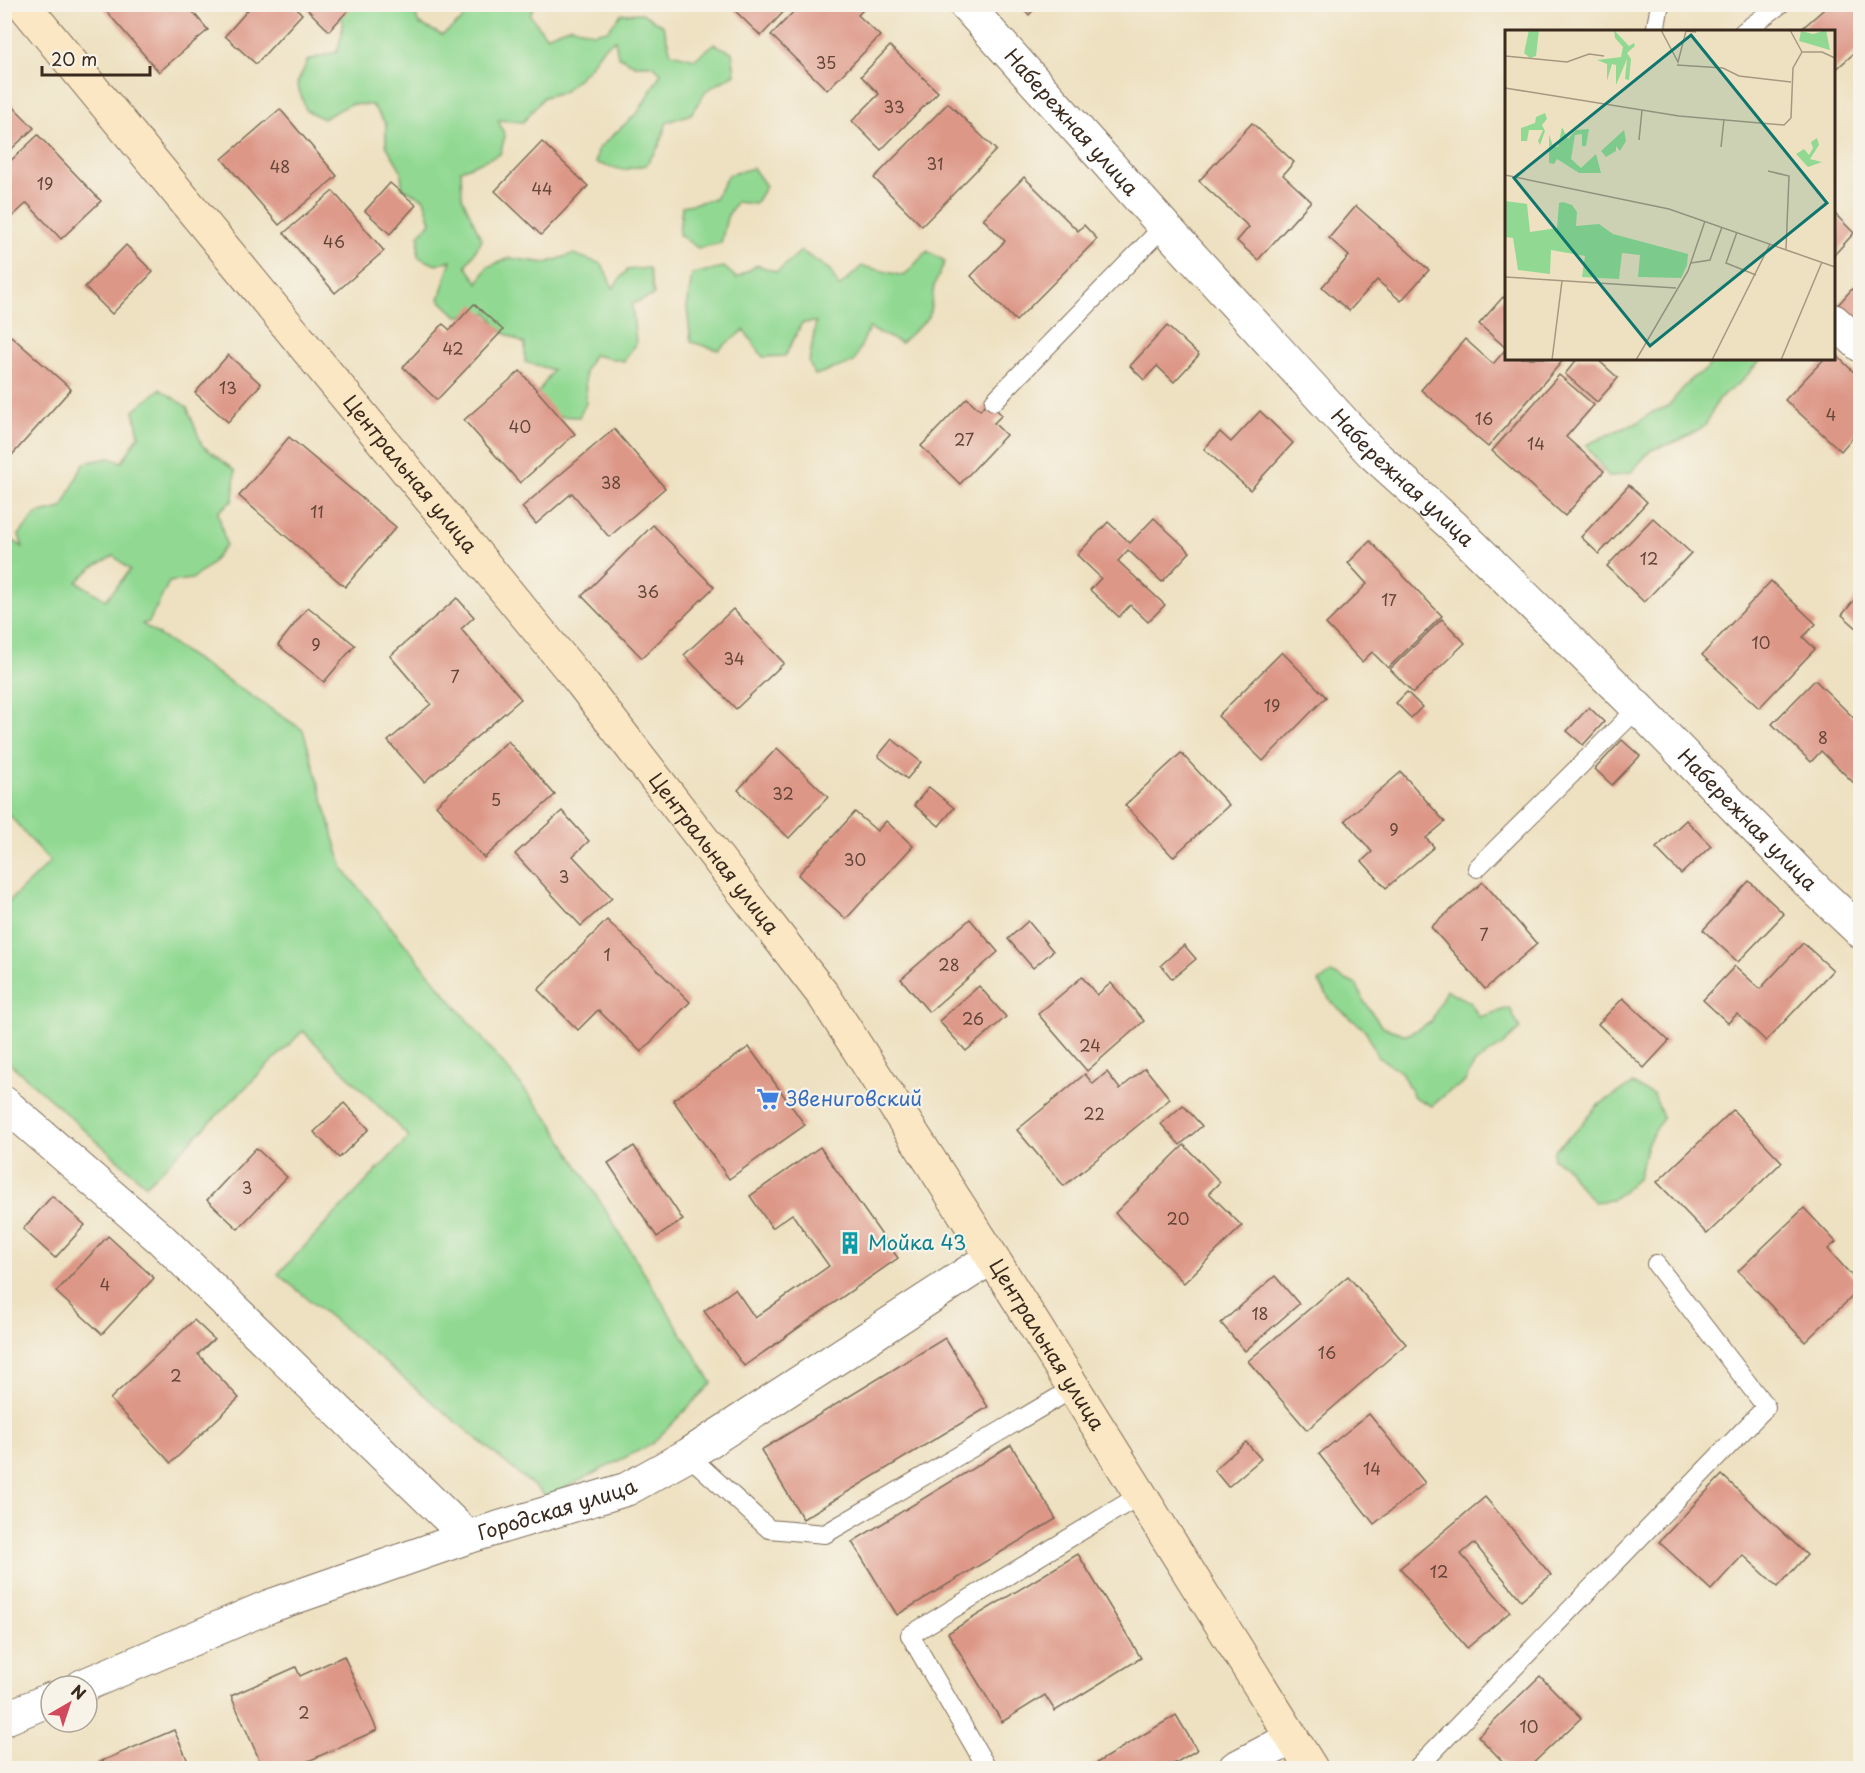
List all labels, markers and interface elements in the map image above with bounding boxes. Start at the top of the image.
inset map [1505,30,1835,360]
scale bar [42,39,150,77]
street label: Набережная улица [998,41,1146,202]
text: 20 m [51,45,97,72]
house number: 35 [816,50,836,74]
house number: 33 [883,94,905,118]
house number: 31 [927,151,943,175]
house number: 48 [270,154,290,178]
house number: 19 [37,171,53,195]
house number: 44 [531,176,553,200]
house number: 46 [323,229,345,253]
house number: 42 [442,336,464,360]
house number: 13 [219,375,237,399]
street label: Центральная улица [336,388,485,560]
street label: Набережная улица [1324,401,1482,553]
house number: 4 [1826,402,1836,426]
house number: 16 [1475,406,1493,430]
house number: 40 [509,414,531,438]
house number: 27 [954,427,974,451]
house number: 14 [1527,431,1545,455]
house number: 38 [601,470,621,494]
house number: 11 [310,499,324,523]
house number: 12 [1640,546,1658,570]
house number: 36 [637,579,659,603]
house number: 17 [1381,587,1397,611]
house number: 10 [1752,630,1770,654]
house number: 9 [311,632,321,656]
house number: 34 [723,646,745,670]
house number: 7 [450,664,460,688]
house number: 19 [1264,693,1280,717]
house number: 8 [1818,725,1828,749]
street label: Набережная улица [1671,741,1825,898]
street label: Центральная улица [642,766,787,940]
house number: 32 [772,781,794,805]
house number: 5 [491,787,501,811]
house number: 9 [1389,817,1399,841]
house number: 30 [844,847,866,871]
house number: 3 [559,864,569,888]
house number: 7 [1479,922,1489,946]
house number: 1 [603,942,611,966]
house number: 28 [938,952,960,976]
house number: 26 [962,1006,984,1030]
house number: 24 [1079,1033,1101,1057]
place label: Звениговский [786,1083,922,1113]
supermarket icon: Звениговский [755,1086,781,1112]
house number: 22 [1083,1101,1105,1125]
house number: 3 [242,1175,252,1199]
house number: 20 [1167,1206,1189,1230]
place label: Мойка 43 [868,1227,966,1257]
building icon: Мойка 43 [837,1230,863,1256]
street label: Центральная улица [983,1253,1113,1436]
house number: 4 [100,1272,110,1296]
house number: 18 [1251,1301,1269,1325]
house number: 16 [1318,1340,1336,1364]
house number: 2 [170,1363,182,1387]
house number: 14 [1363,1456,1381,1480]
street label: Городская улица [474,1470,642,1547]
house number: 12 [1430,1559,1448,1583]
north arrow [39,1674,99,1734]
text: N [67,1678,92,1705]
house number: 2 [298,1700,310,1724]
house number: 10 [1520,1714,1538,1738]

